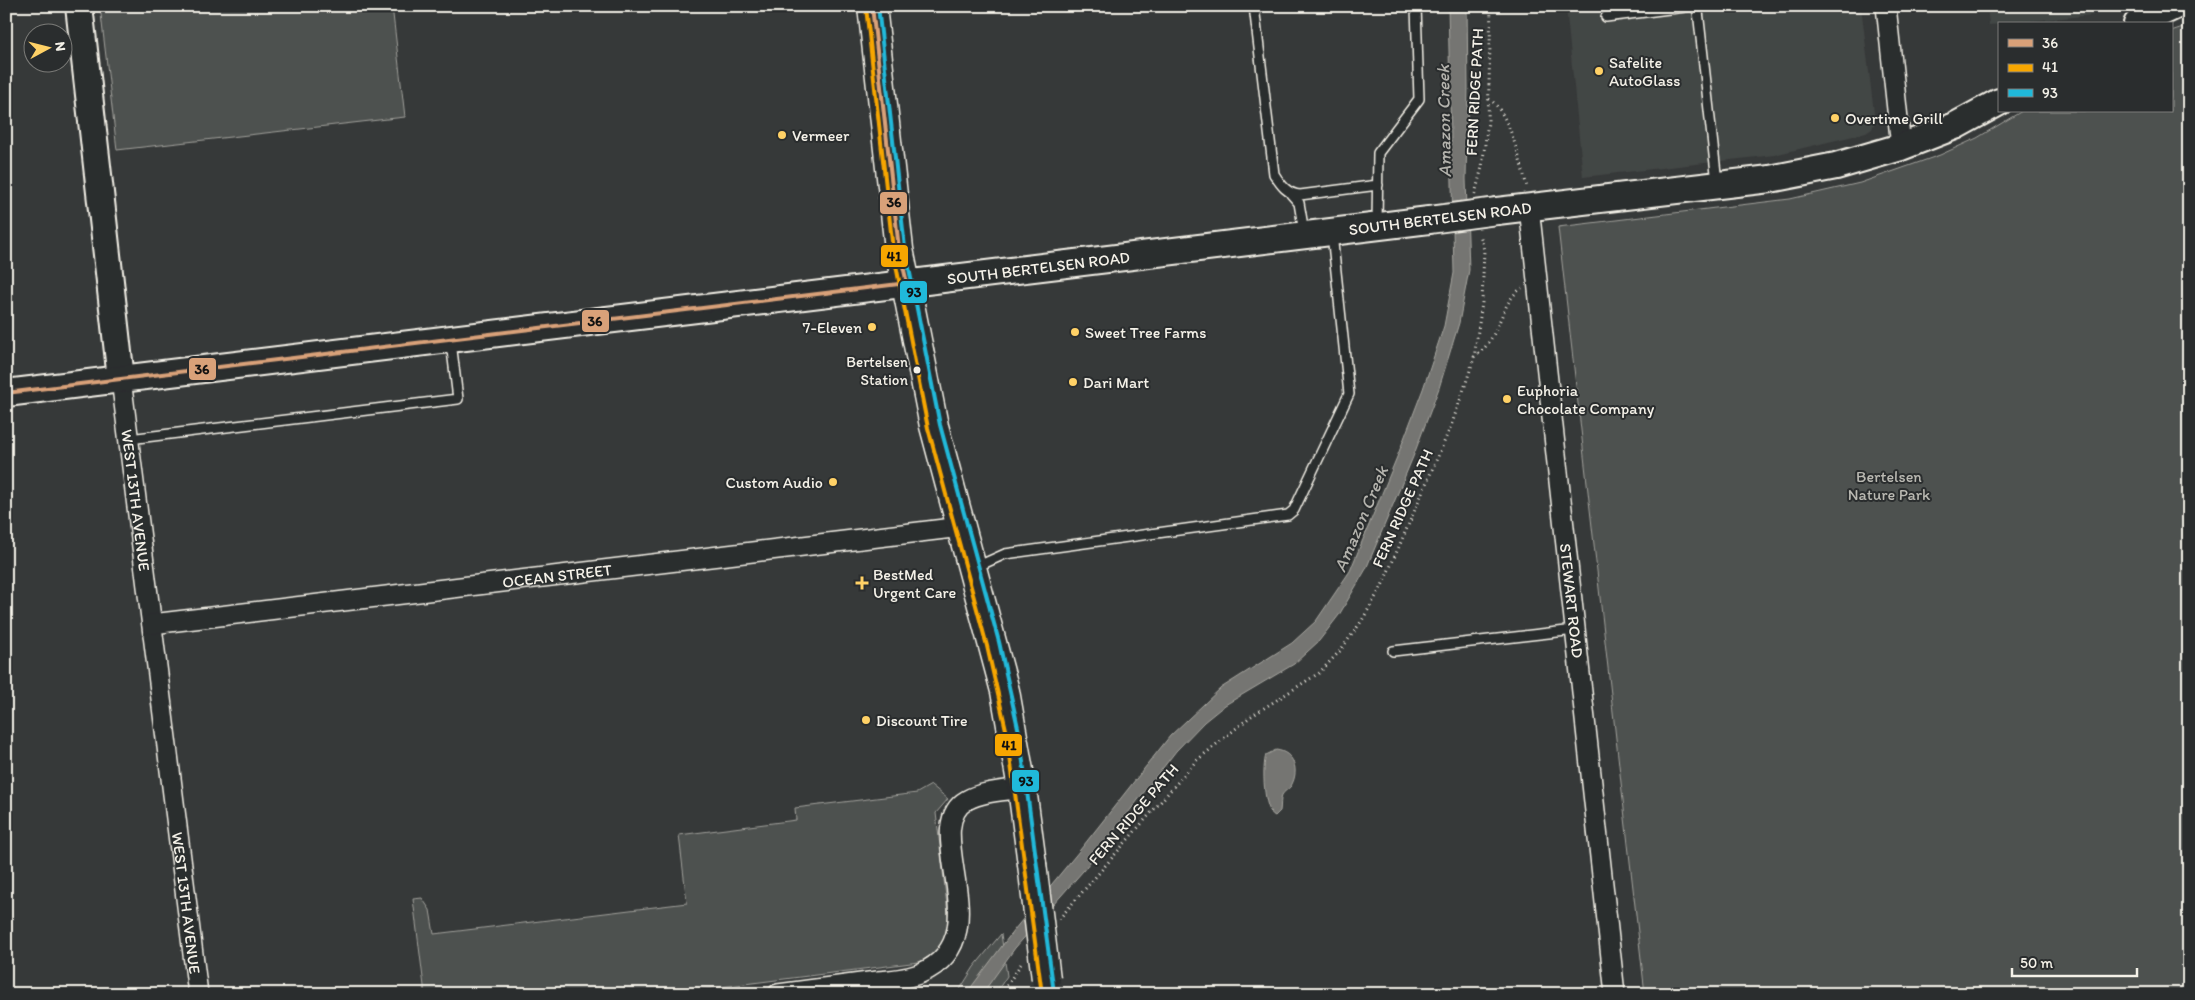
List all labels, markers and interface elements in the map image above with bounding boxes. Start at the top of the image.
north arrow [22,22,72,72]
legend [1998,22,2172,112]
street label: FERN RIDGE PATH [1462,28,1487,156]
text: 36 [2042,34,2058,52]
text: N [51,41,69,52]
place label: Safelite AutoGlass [1609,53,1680,90]
text: 41 [2042,58,2058,76]
water label: Amazon Creek [1432,63,1456,178]
marker: Safelite AutoGlass [1593,65,1605,77]
text: 93 [2042,84,2058,102]
place label: Overtime Grill [1845,109,1943,128]
marker: Overtime Grill [1829,112,1841,124]
place label: Vermeer [792,126,850,145]
marker: Vermeer [776,129,788,141]
line badge: 36 [879,191,908,215]
text: 36 [886,194,902,211]
street label: SOUTH BERTELSEN ROAD [1348,198,1532,239]
line badge: 41 [880,244,909,268]
street label: SOUTH BERTELSEN ROAD [946,247,1131,289]
text: 41 [887,248,902,265]
line badge: 93 [899,280,928,304]
text: 93 [907,284,922,301]
line badge: 36 [581,309,610,333]
text: 36 [587,313,603,330]
place label: 7-Eleven [803,318,862,337]
marker: 7-Eleven [866,321,878,333]
place label: Sweet Tree Farms [1085,323,1206,342]
marker: Sweet Tree Farms [1069,326,1081,338]
place label: Bertelsen Station [846,353,908,389]
line badge: 36 [188,357,217,381]
text: 36 [194,361,210,378]
marker: Bertelsen Station [912,365,922,375]
place label: Dari Mart [1083,373,1149,392]
marker: Dari Mart [1067,376,1079,388]
place label: Euphoria Chocolate Company [1517,381,1655,418]
marker: Euphoria Chocolate Company [1501,393,1513,405]
street label: WEST 13TH AVENUE [117,428,154,572]
street label: FERN RIDGE PATH [1368,446,1437,570]
water label: Amazon Creek [1329,461,1394,575]
park label: Bertelsen Nature Park [1848,467,1931,504]
place label: Custom Audio [726,473,823,492]
marker: Custom Audio [827,476,839,488]
street label: STEWART ROAD [1556,542,1587,659]
street label: OCEAN STREET [501,560,613,592]
place label: BestMed Urgent Care [873,565,957,602]
marker: BestMed Urgent Care [855,576,869,590]
place label: Discount Tire [876,711,968,730]
marker: Discount Tire [860,714,872,726]
line badge: 41 [994,733,1023,757]
text: 41 [1002,737,1017,754]
street label: FERN RIDGE PATH [1084,760,1182,869]
line badge: 93 [1011,769,1040,793]
text: 93 [1019,773,1034,790]
street label: WEST 13TH AVENUE [168,831,204,975]
scale bar [2012,945,2138,977]
text: 50 m [2020,954,2053,972]

